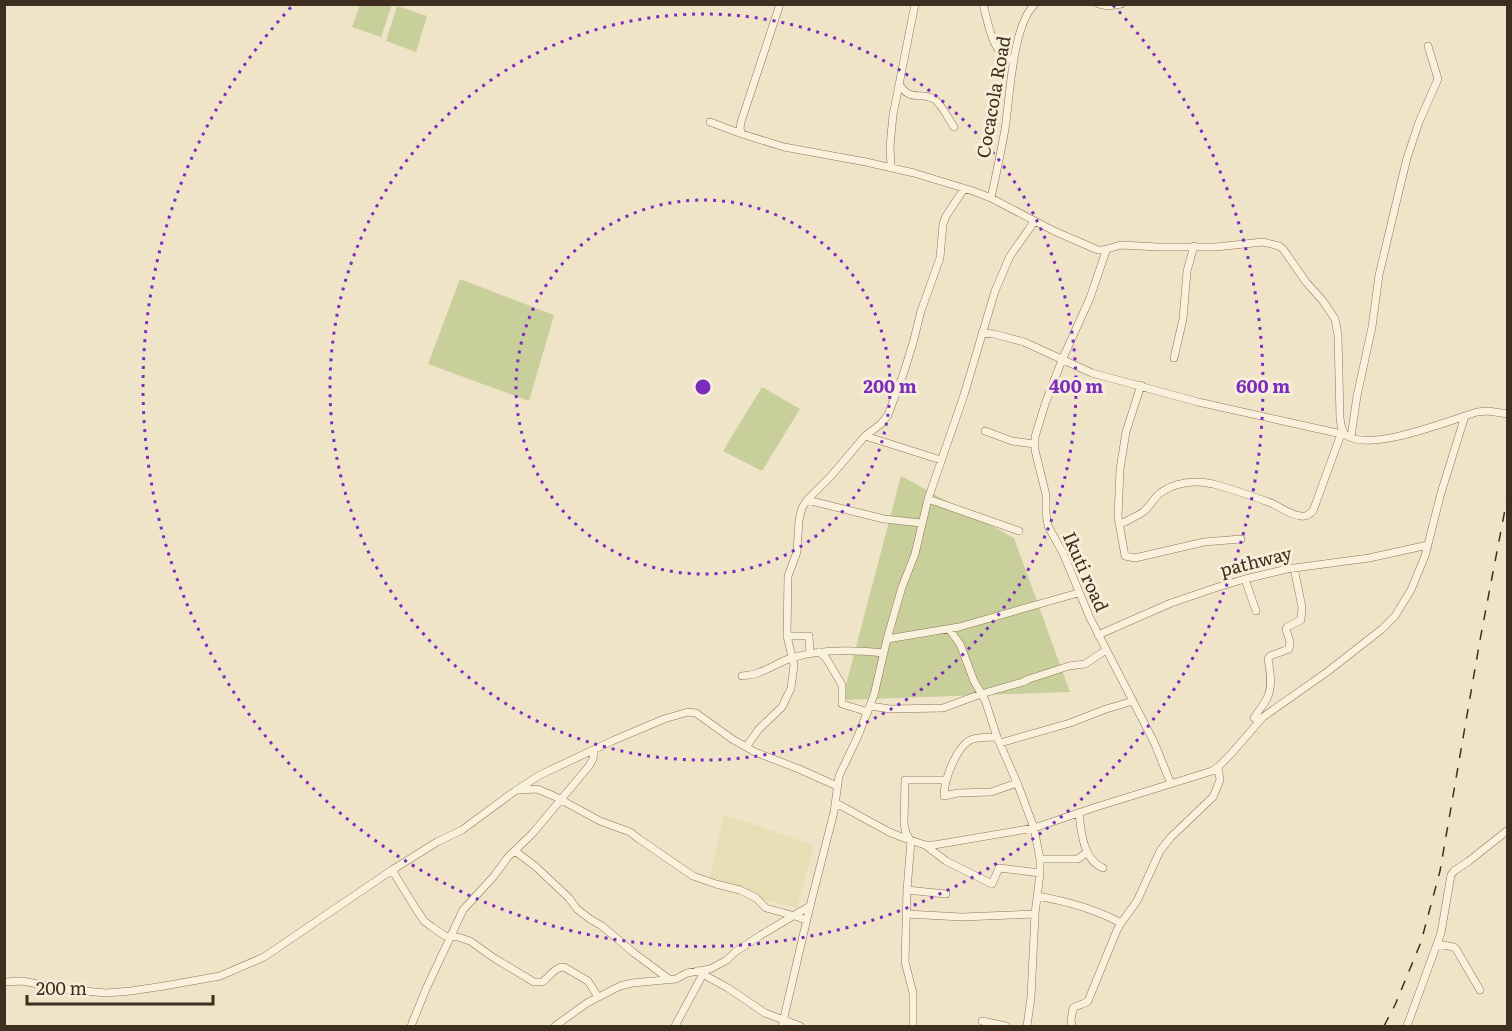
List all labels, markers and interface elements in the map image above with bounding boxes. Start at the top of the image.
street label: Cocacola Road [968,33,1017,160]
text: 200 m [863,372,917,399]
text: 400 m [1049,372,1103,399]
text: 600 m [1236,372,1290,399]
centre of rings [693,377,713,397]
street label: Ikuti road [1057,527,1116,616]
street label: pathway [1217,538,1295,582]
scale bar [27,968,213,1006]
text: 200 m [36,974,87,1001]

